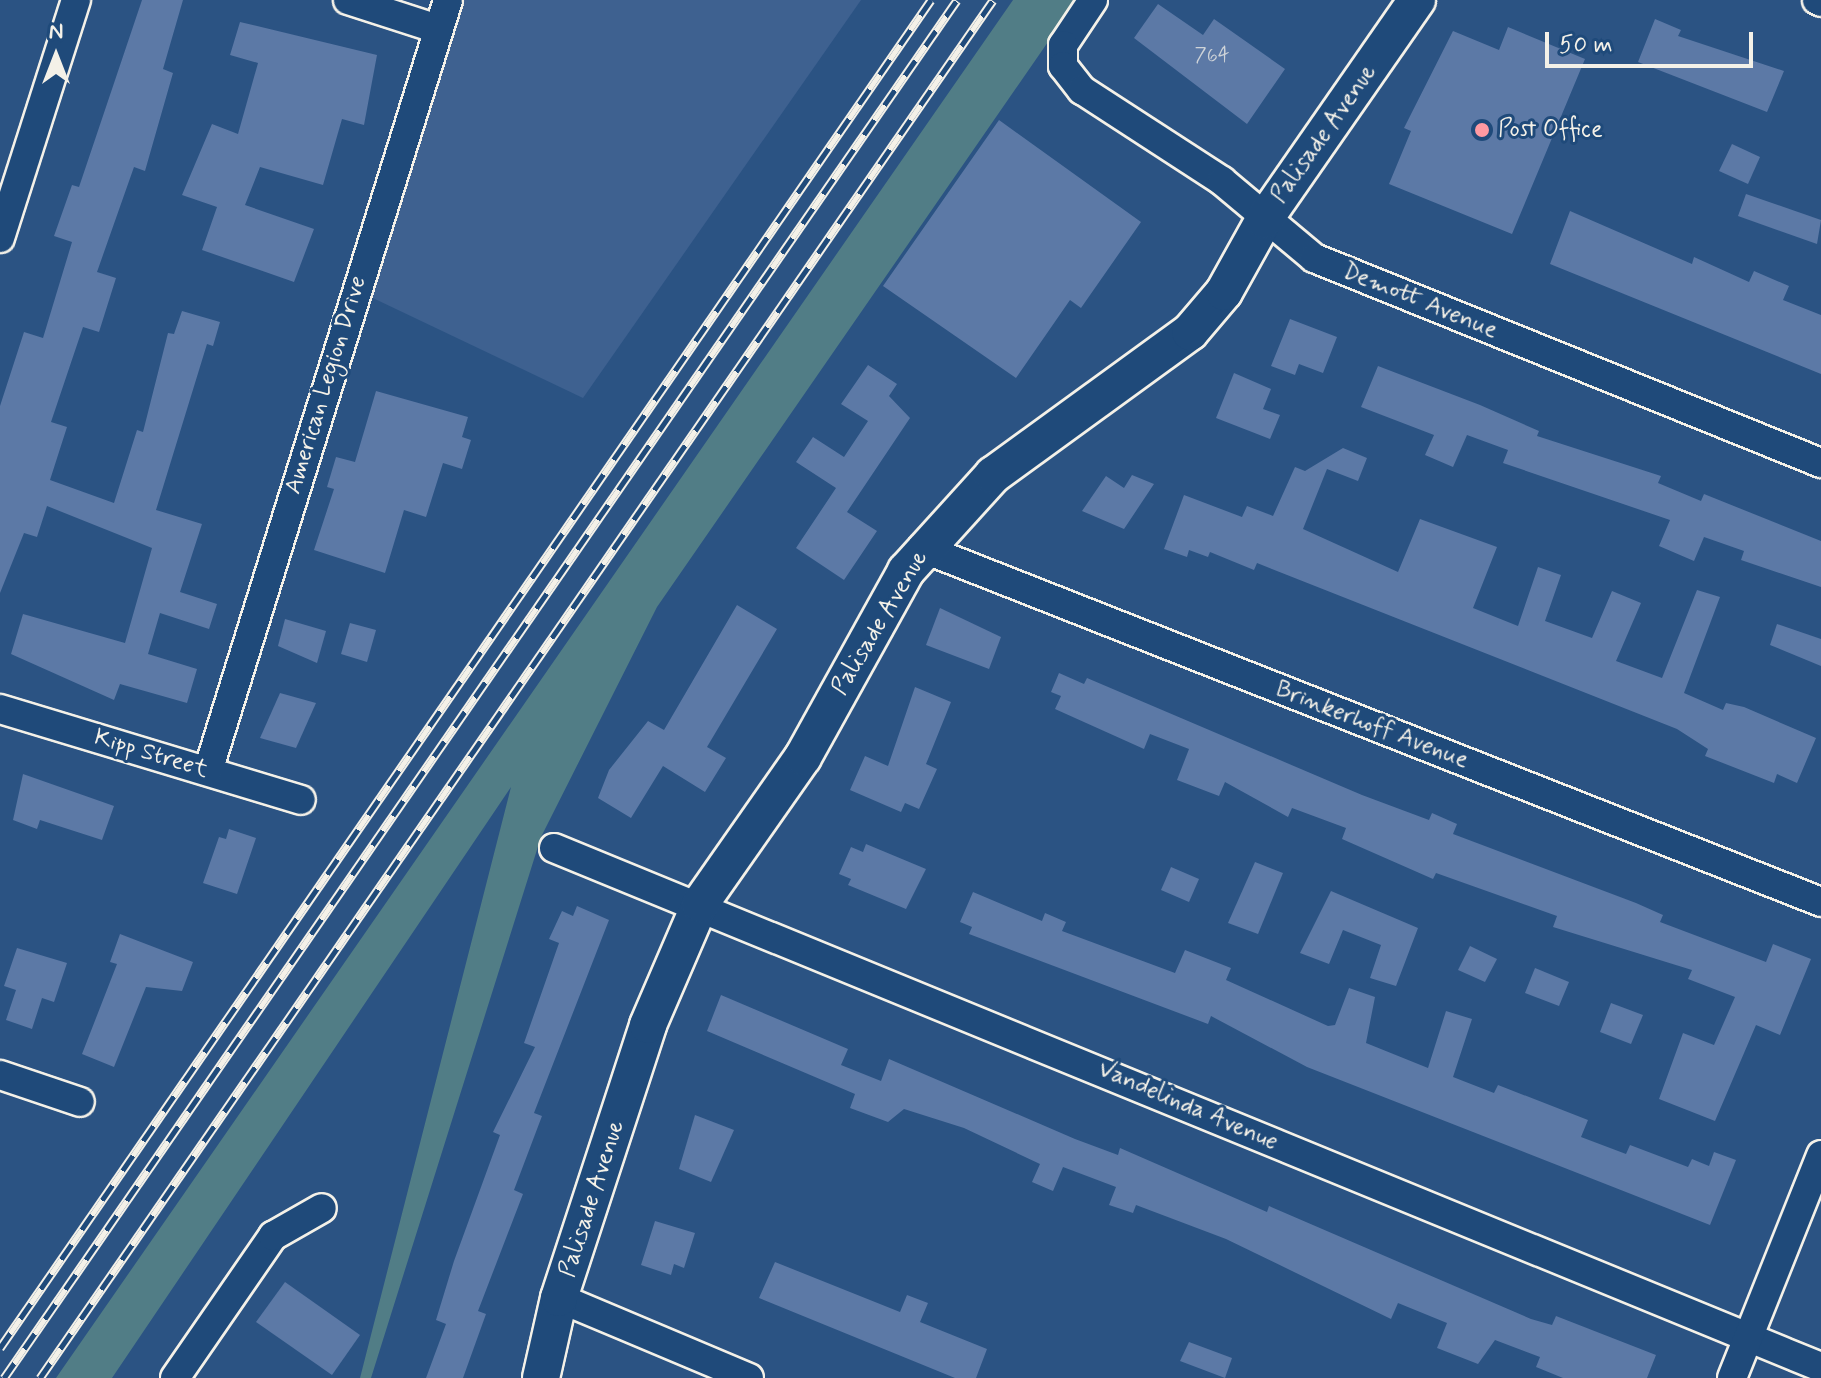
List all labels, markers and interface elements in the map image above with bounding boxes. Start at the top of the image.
north arrow [16,16,96,96]
scale bar [1549,16,1757,66]
text: N [49,18,63,46]
text: 50 m [1559,30,1613,61]
house number: 764 [1195,43,1229,67]
street label: Palisade Avenue [1264,57,1384,211]
place label: Post Office [1498,116,1603,144]
marker: Post Office [1473,121,1491,139]
street label: Demott Avenue [1338,257,1502,345]
street label: American Legion Drive [278,270,374,500]
street label: Palisade Avenue [825,544,935,702]
street label: Brinkerhoff Avenue [1271,675,1473,775]
street label: Kipp Street [91,723,211,785]
street label: Vandelinda Avenue [1092,1054,1284,1158]
street label: Palisade Avenue [552,1115,632,1283]

